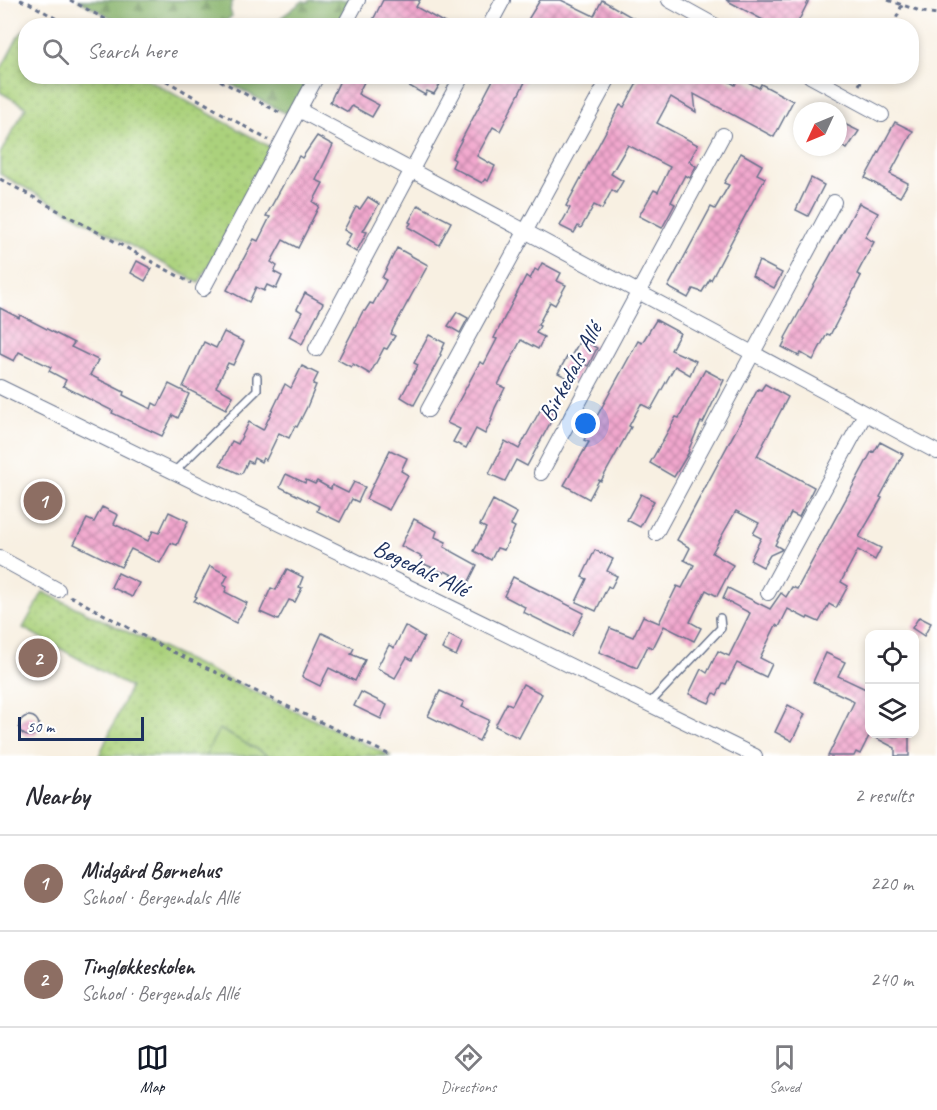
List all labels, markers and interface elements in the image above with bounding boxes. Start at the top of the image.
search box [18,18,919,84]
icon: search [39,35,72,68]
text: Search here [87,37,177,65]
north arrow [793,102,847,156]
street label: Birkedals Allé [531,314,610,427]
your location [571,409,600,438]
pin: 1 [24,478,63,524]
street label: Bøgedals Allé [368,532,477,606]
map controls [865,630,919,738]
button: locate [865,630,919,684]
pin: 2 [18,636,57,680]
button: layers [865,684,919,738]
scale bar [18,714,144,742]
text: 50 m [27,717,54,737]
text: Nearby [24,779,89,812]
text: 2 results [854,783,913,808]
text: Midgård Børnehus [81,857,221,885]
text: 1 [39,871,48,896]
text: 220 m [870,871,913,896]
text: School · Bergendals Allé [81,885,239,910]
text: Tingløkkeskolen [81,953,194,981]
text: 2 [39,967,48,992]
text: 240 m [870,967,913,992]
text: School · Bergendals Allé [81,981,239,1006]
tab: Map [136,1041,169,1097]
tab: Directions [441,1041,496,1097]
tab: Saved [768,1041,801,1097]

